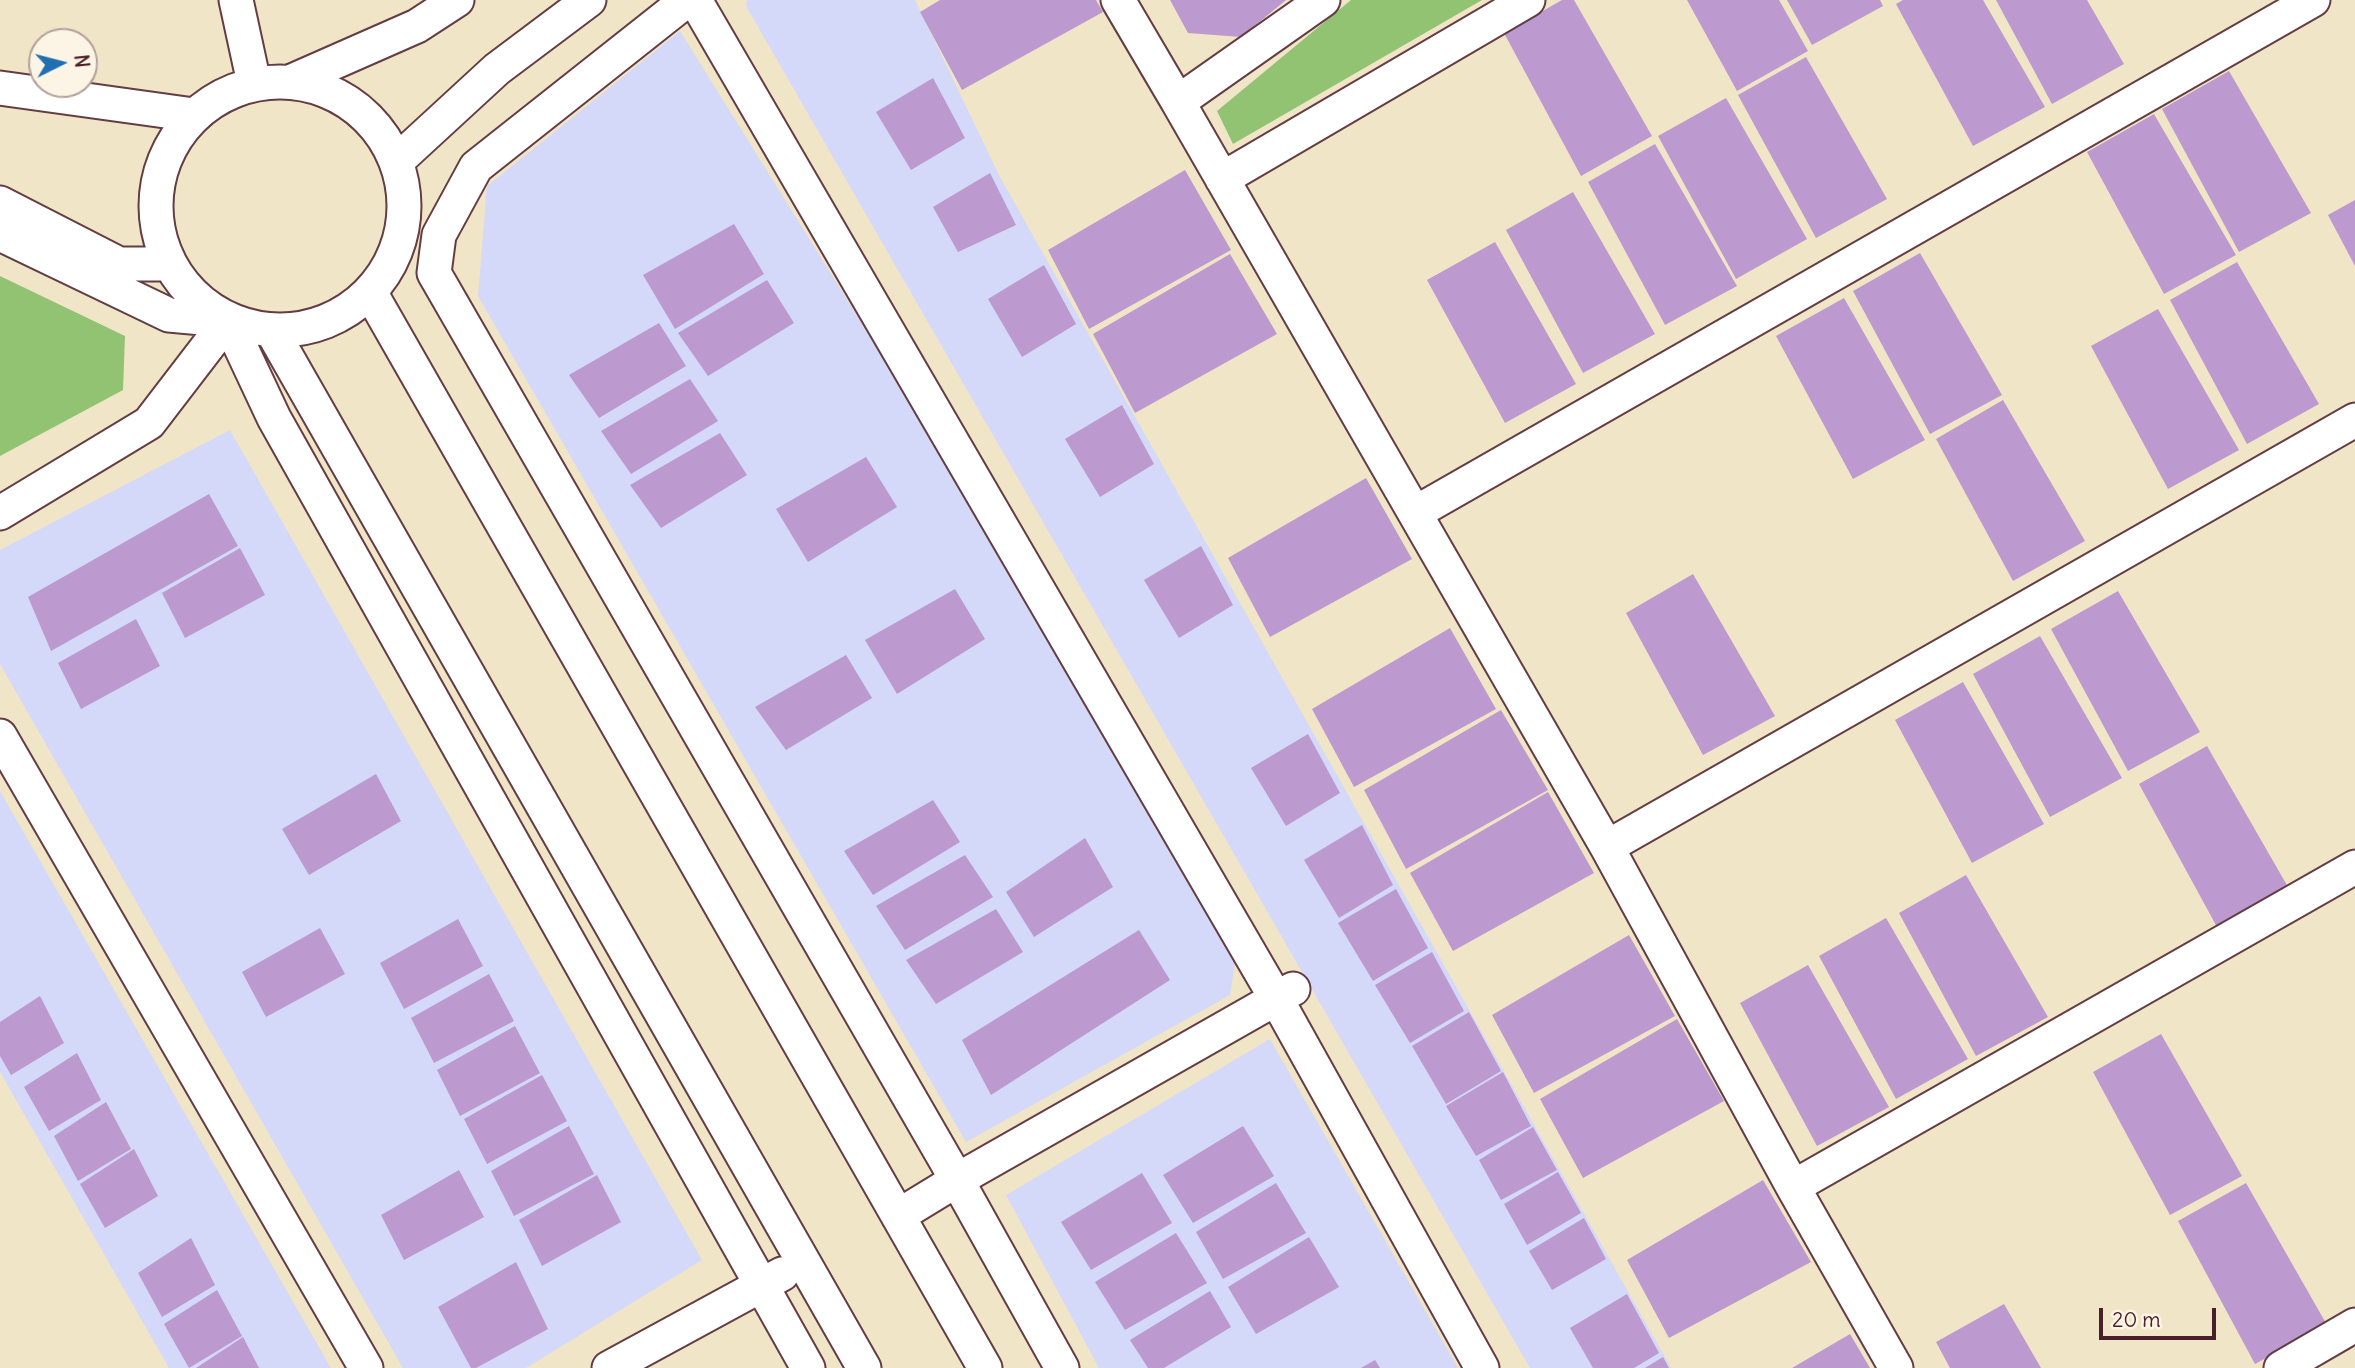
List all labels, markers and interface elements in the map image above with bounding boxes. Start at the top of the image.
north arrow [28,28,98,98]
text: N [69,53,95,69]
scale bar [2103,1294,2220,1338]
text: 20 m [2112,1306,2161,1333]

